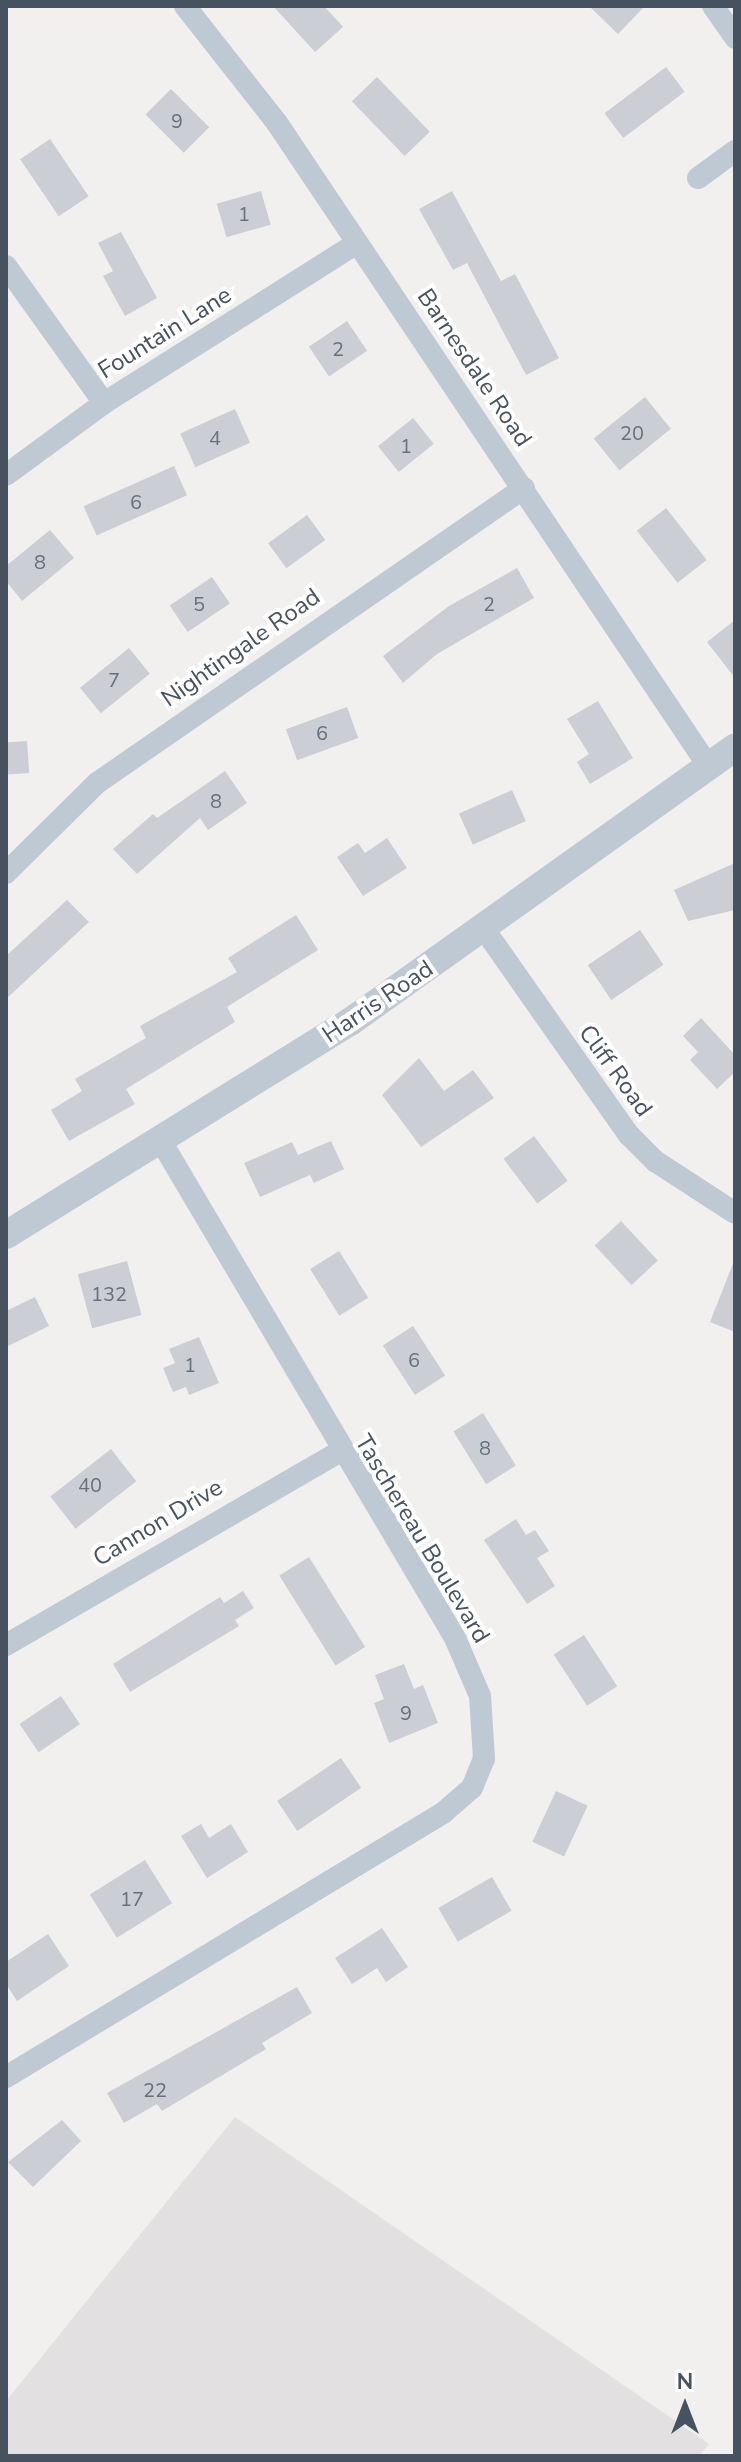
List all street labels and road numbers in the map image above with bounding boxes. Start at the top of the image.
street label: Fountain Lane [93,281,237,385]
street label: Barnesdale Road [411,284,537,452]
street label: Nightingale Road [156,583,326,713]
street label: Harris Road [317,954,439,1050]
street label: Cliff Road [572,1019,658,1123]
street label: Taschereau Boulevard [348,1430,496,1648]
street label: Cannon Drive [88,1473,228,1573]

